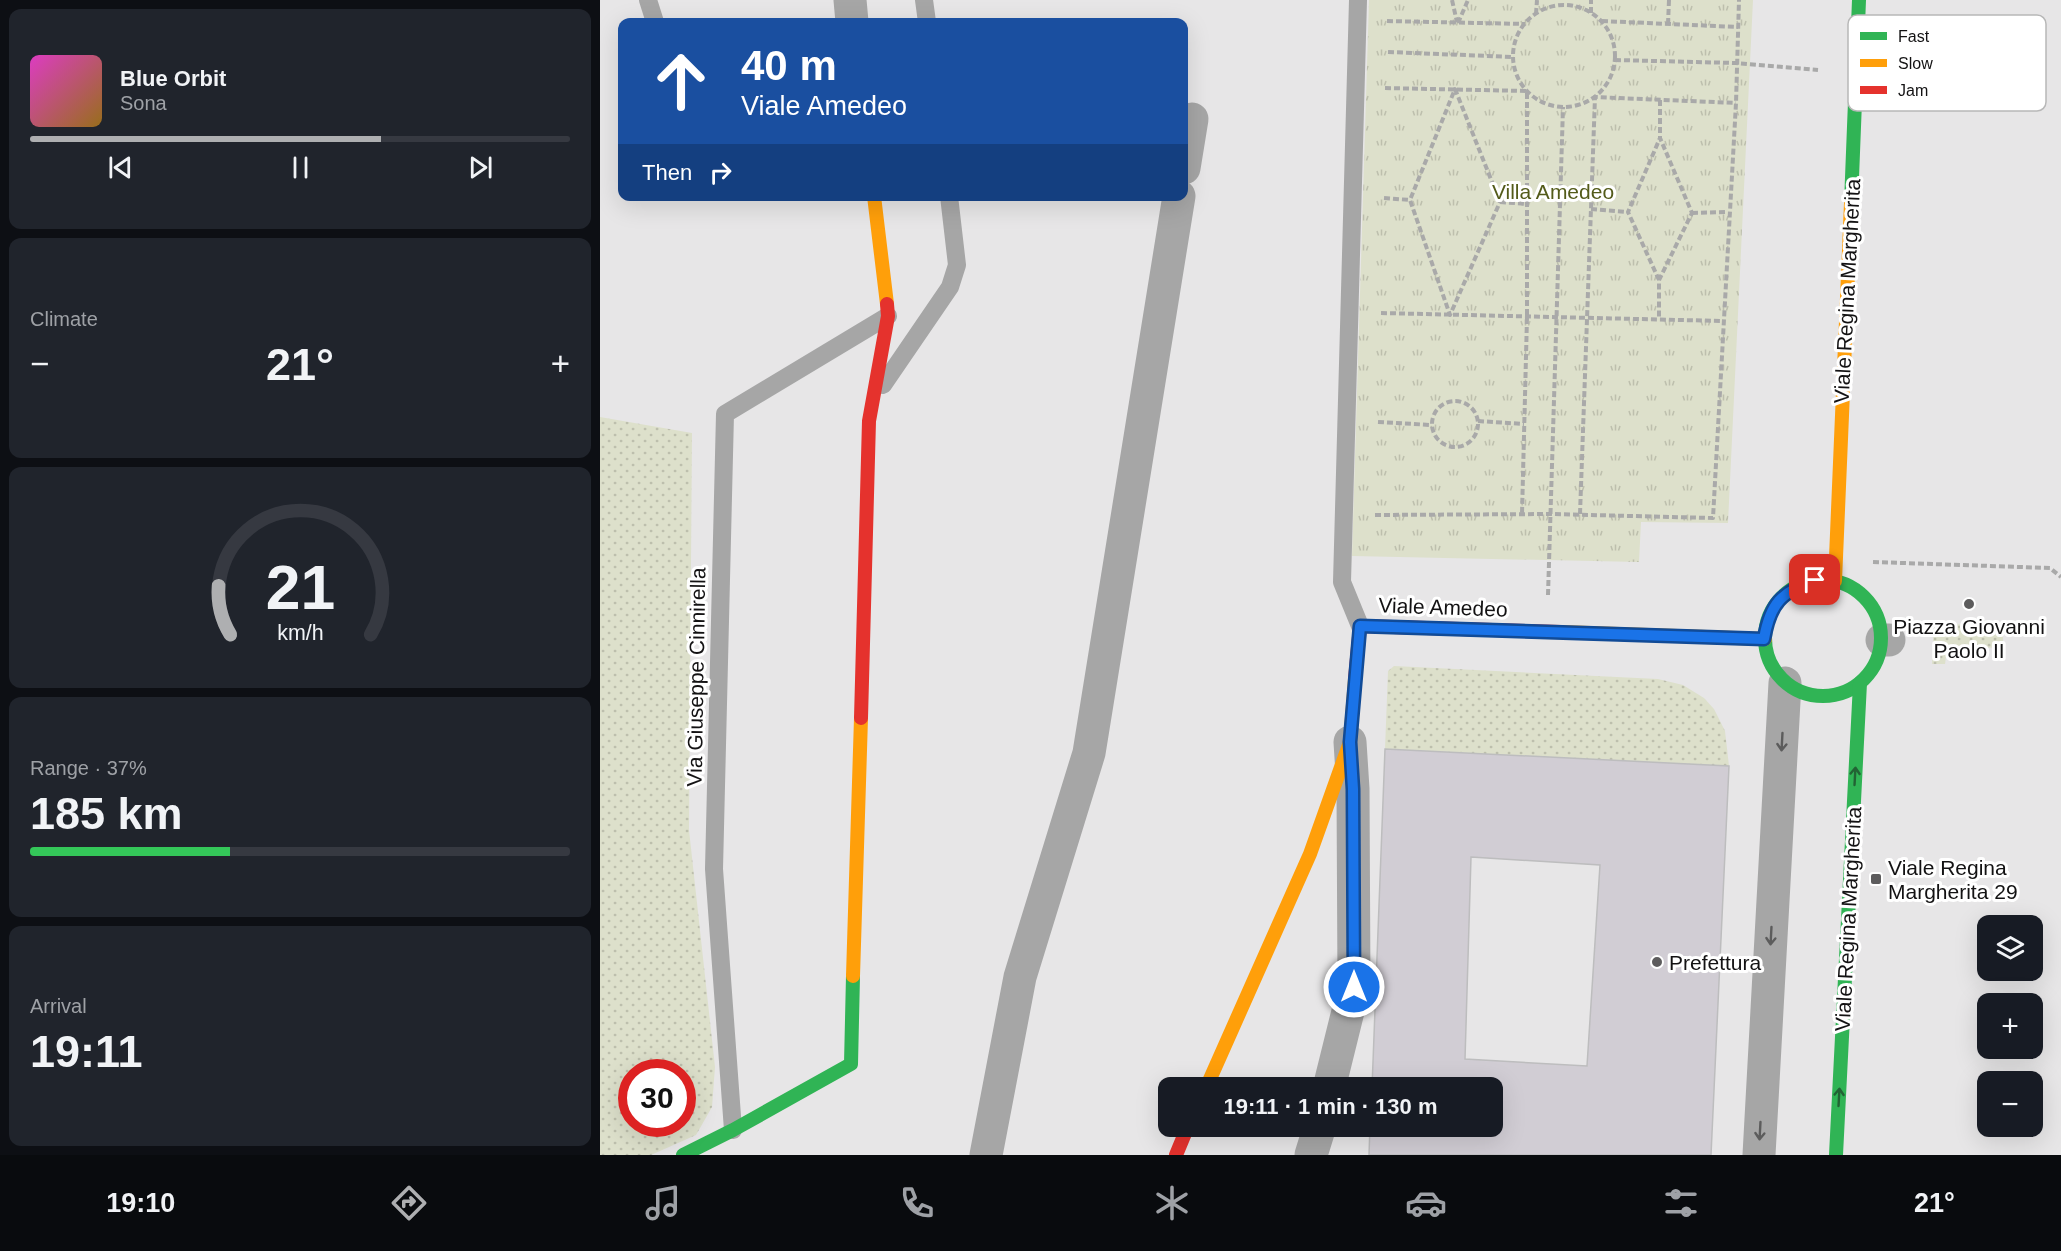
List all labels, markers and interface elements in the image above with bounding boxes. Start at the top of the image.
legend [1848,15,2046,111]
text: Fast [1898,28,1930,45]
icon: ahead [642,42,720,120]
text: 40 m [741,42,837,89]
text: Slow [1898,55,1933,72]
text: Blue Orbit [120,66,226,91]
text: Jam [1898,82,1928,99]
text: Viale Amedeo [741,91,907,121]
text: Sona [120,92,167,114]
icon: previous [104,151,137,184]
icon: pause [284,151,317,184]
icon: next [464,151,497,184]
icon: right [704,156,737,189]
text: Then [642,160,692,185]
street label: Viale Regina Margherita [1830,178,1864,404]
park label: Villa Amedeo [1492,180,1614,203]
text: Climate [30,308,98,330]
text: 21° [266,339,334,390]
text: − [30,345,49,382]
text: + [551,345,570,382]
text: 21 [265,553,335,622]
pin [1789,554,1840,605]
icon: arrive [1798,563,1831,596]
street label: Via Giuseppe Cinnirella [683,567,709,787]
street label: Viale Amedeo [1378,593,1508,621]
marker: Piazza Giovanni Paolo II [1962,597,1976,611]
place label: Piazza Giovanni Paolo II [1893,615,2045,662]
text: km/h [277,621,323,645]
one-way arrow [1776,731,1787,751]
text: Range · 37% [30,757,147,779]
one-way arrow [1850,766,1861,786]
text: 185 km [30,788,183,839]
street label: Viale Regina Margherita [1831,806,1865,1032]
place label: Viale Regina Margherita 29 [1888,856,2018,903]
marker: Viale Regina Margherita 29 [1869,872,1883,886]
map controls [1977,915,2043,1137]
button: layers [1977,915,2043,981]
one-way arrow [1765,926,1776,946]
place label: Prefettura [1669,951,1762,974]
position arrow [1322,955,1386,1019]
marker: Prefettura [1650,955,1664,969]
button: + [1977,993,2043,1059]
text: Arrival [30,995,87,1017]
text: 19:11 [30,1026,143,1077]
speed limit sign: 30 [618,1059,696,1137]
button: − [1977,1071,2043,1137]
one-way arrow [1834,1087,1845,1107]
text: 19:11 · 1 min · 130 m [1224,1094,1438,1119]
one-way arrow [1754,1121,1765,1140]
icon: directions [388,1182,430,1224]
icon: music [642,1182,684,1224]
icon: phone [896,1182,938,1224]
icon: climate [1151,1182,1193,1224]
icon: car [1405,1182,1447,1224]
icon: filters [1660,1182,1702,1224]
text: 19:10 [106,1188,175,1218]
text: 21° [1914,1188,1955,1218]

